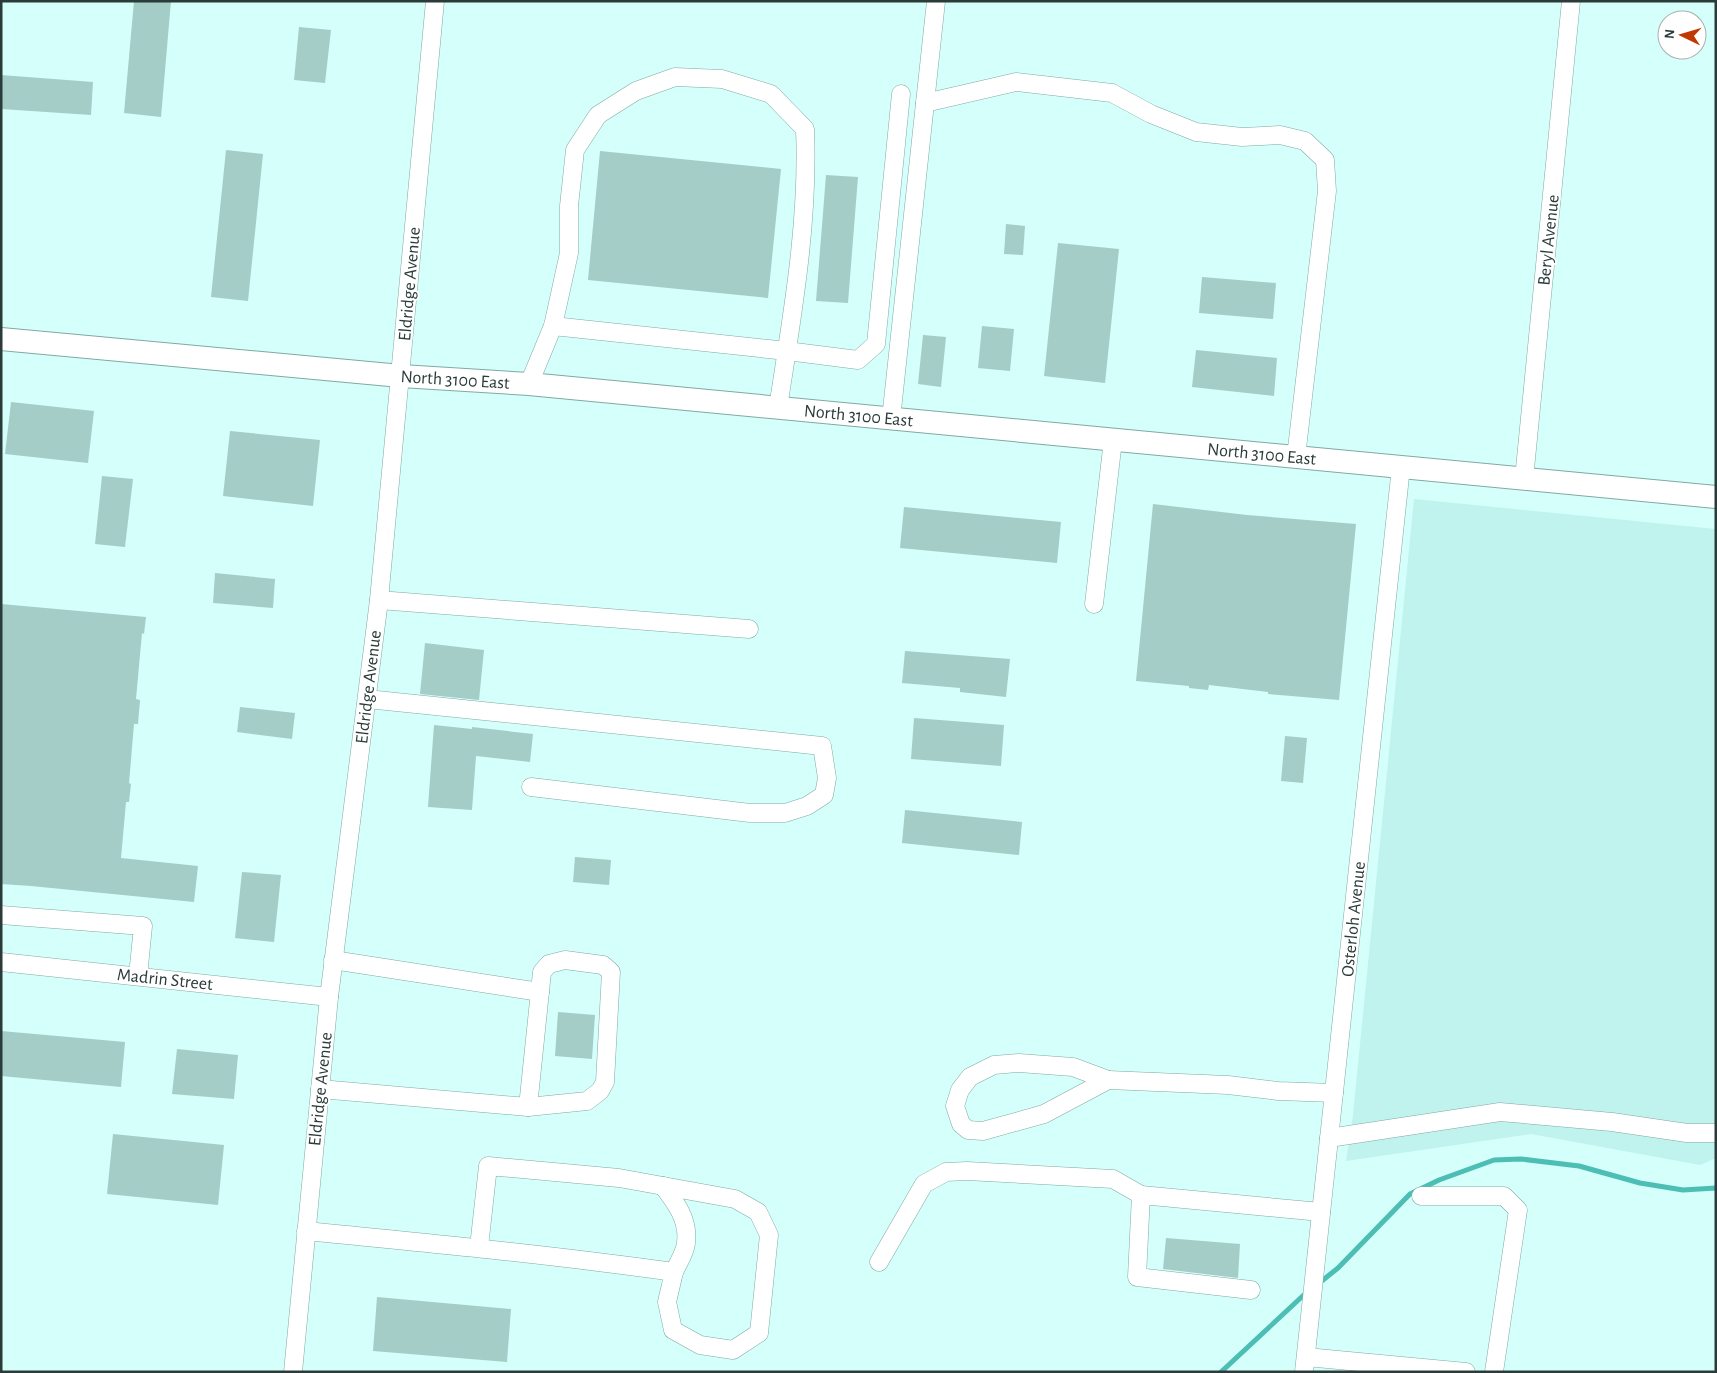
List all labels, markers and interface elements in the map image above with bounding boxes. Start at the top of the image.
north arrow [1657,10,1707,60]
text: N [1663,28,1677,39]
street label: Beryl Avenue [1535,194,1563,286]
street label: Eldridge Avenue [396,226,424,342]
street label: North 3100 East [400,368,510,393]
street label: North 3100 East [803,402,914,431]
street label: North 3100 East [1206,441,1317,469]
street label: Eldridge Avenue [353,629,385,745]
street label: Osterloh Avenue [1339,861,1369,978]
street label: Madrin Street [116,966,214,994]
street label: Eldridge Avenue [306,1031,336,1147]

